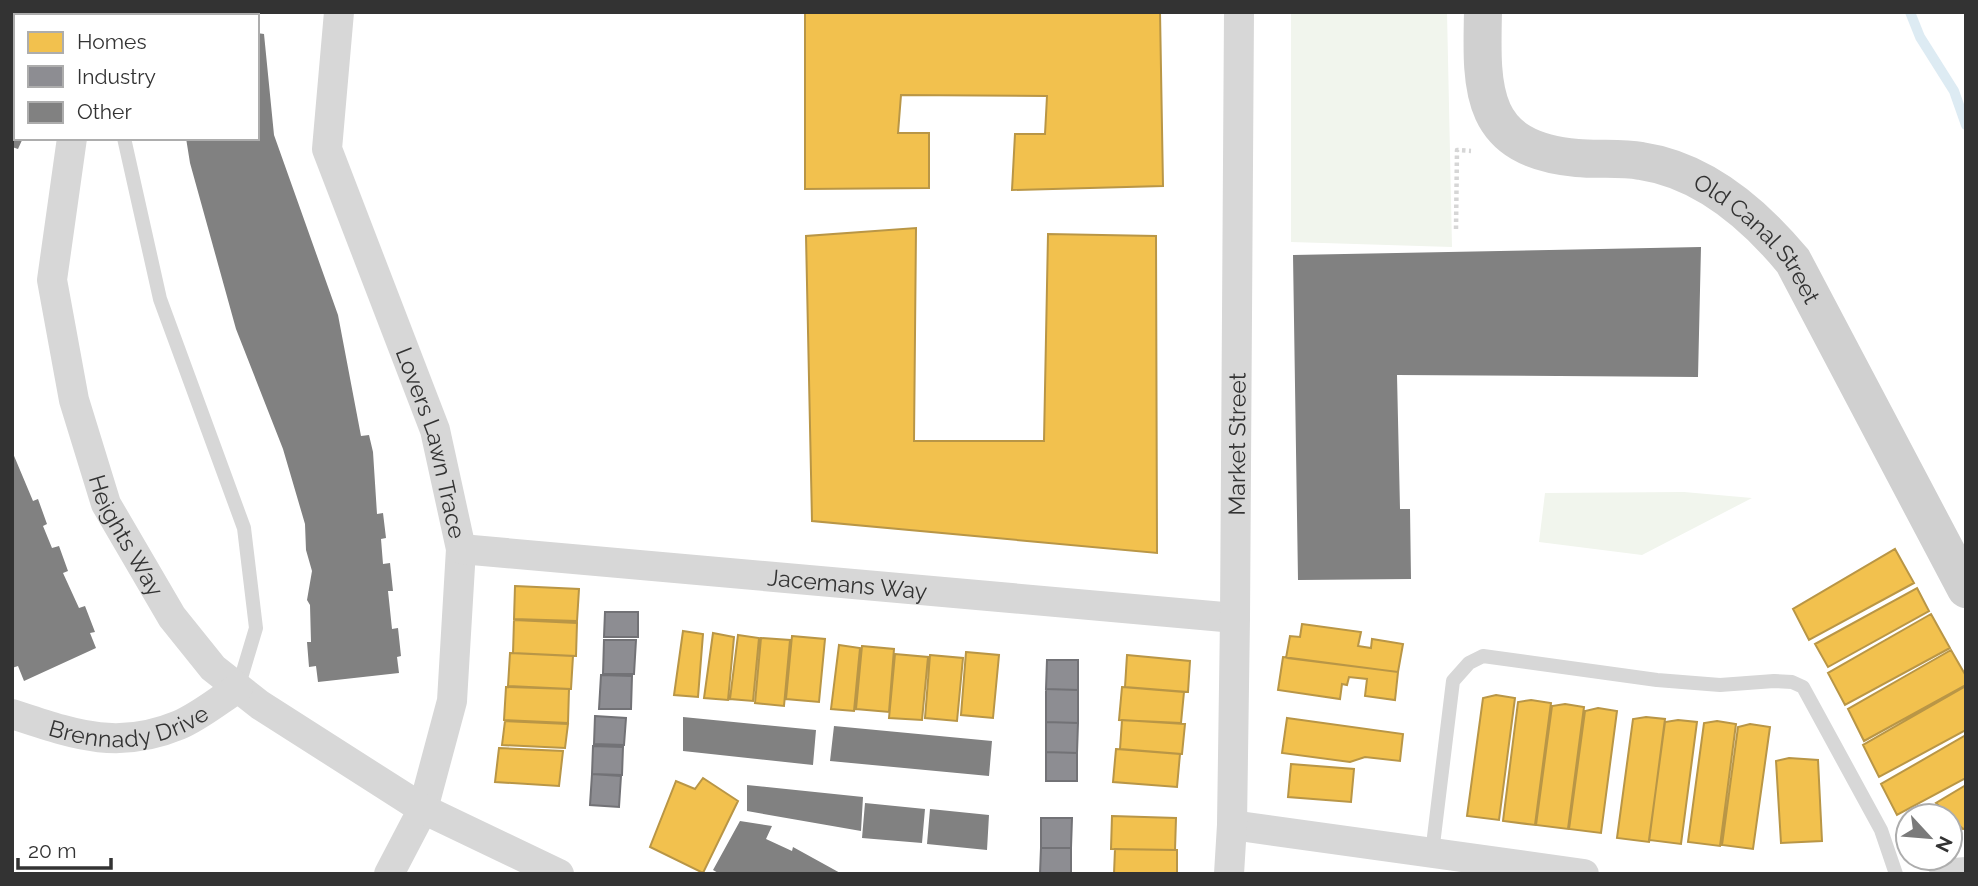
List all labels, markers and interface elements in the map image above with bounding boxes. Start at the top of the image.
legend [14,14,259,140]
text: Homes [77,29,147,54]
text: Industry [77,64,156,89]
text: Other [77,99,132,124]
street label: Old Canal Street [1690,167,1826,308]
street label: Lovers Lawn Trace [391,343,472,541]
street label: Market Street [1222,372,1250,516]
street label: Heights Way [84,471,170,601]
street label: Jacemans Way [766,563,928,604]
street label: Brennady Drive [46,699,213,752]
north arrow [1894,802,1964,872]
scale bar [18,826,110,870]
text: N [1931,833,1957,856]
text: 20 m [28,838,76,863]

